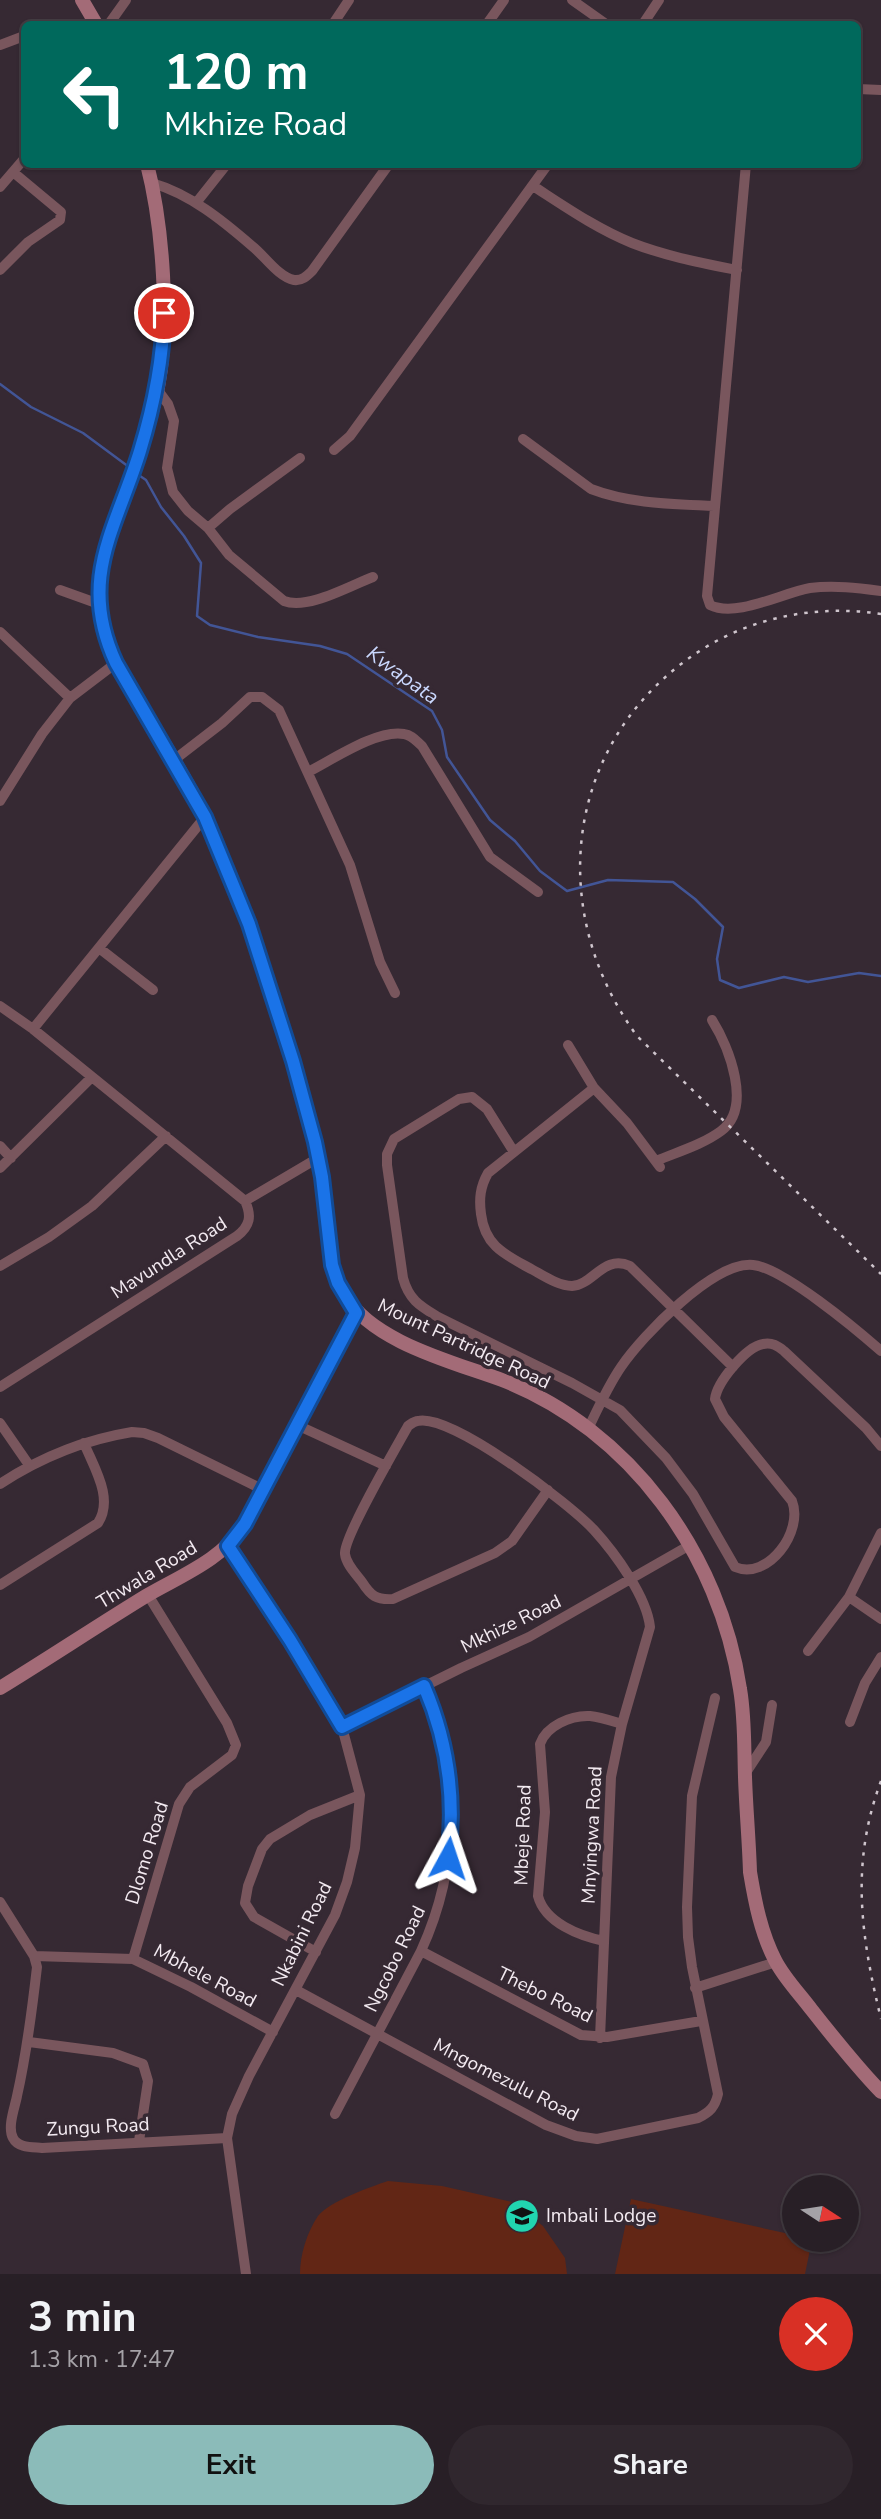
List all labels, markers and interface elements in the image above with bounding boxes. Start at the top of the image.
text: 120 m [164,39,308,106]
icon: left [49,49,140,140]
text: Mkhize Road [164,103,347,146]
pin [134,283,194,343]
icon: arrive [145,294,183,332]
water label: Kwapata [361,639,445,711]
street label: Mavundla Road [106,1211,232,1305]
street label: Mount Partridge Road [373,1292,555,1396]
street label: Thwala Road [92,1535,202,1615]
street label: Mkhize Road [456,1588,566,1660]
street label: Mnyingwa Road [575,1765,609,1905]
street label: Mbeje Road [508,1784,538,1886]
street label: Dlomo Road [119,1798,175,1908]
position arrow [411,1821,485,1895]
street label: Nkabini Road [265,1877,339,1991]
street label: Ngcobo Road [358,1902,432,2016]
street label: Mbhele Road [149,1938,261,2014]
street label: Thebo Road [493,1961,597,2029]
street label: Mngomezulu Road [429,2032,583,2128]
street label: Zungu Road [46,2111,150,2143]
north arrow [782,2175,859,2252]
map controls [782,2175,859,2252]
school or university icon: Imbali Lodge [503,2197,541,2235]
place label: Imbali Lodge [546,2203,656,2229]
text: 3 min [28,2289,137,2346]
button: close [779,2297,853,2371]
text: 1.3 km · 17:47 [28,2344,175,2375]
button: Exit [28,2425,434,2505]
button: Share [448,2425,853,2505]

